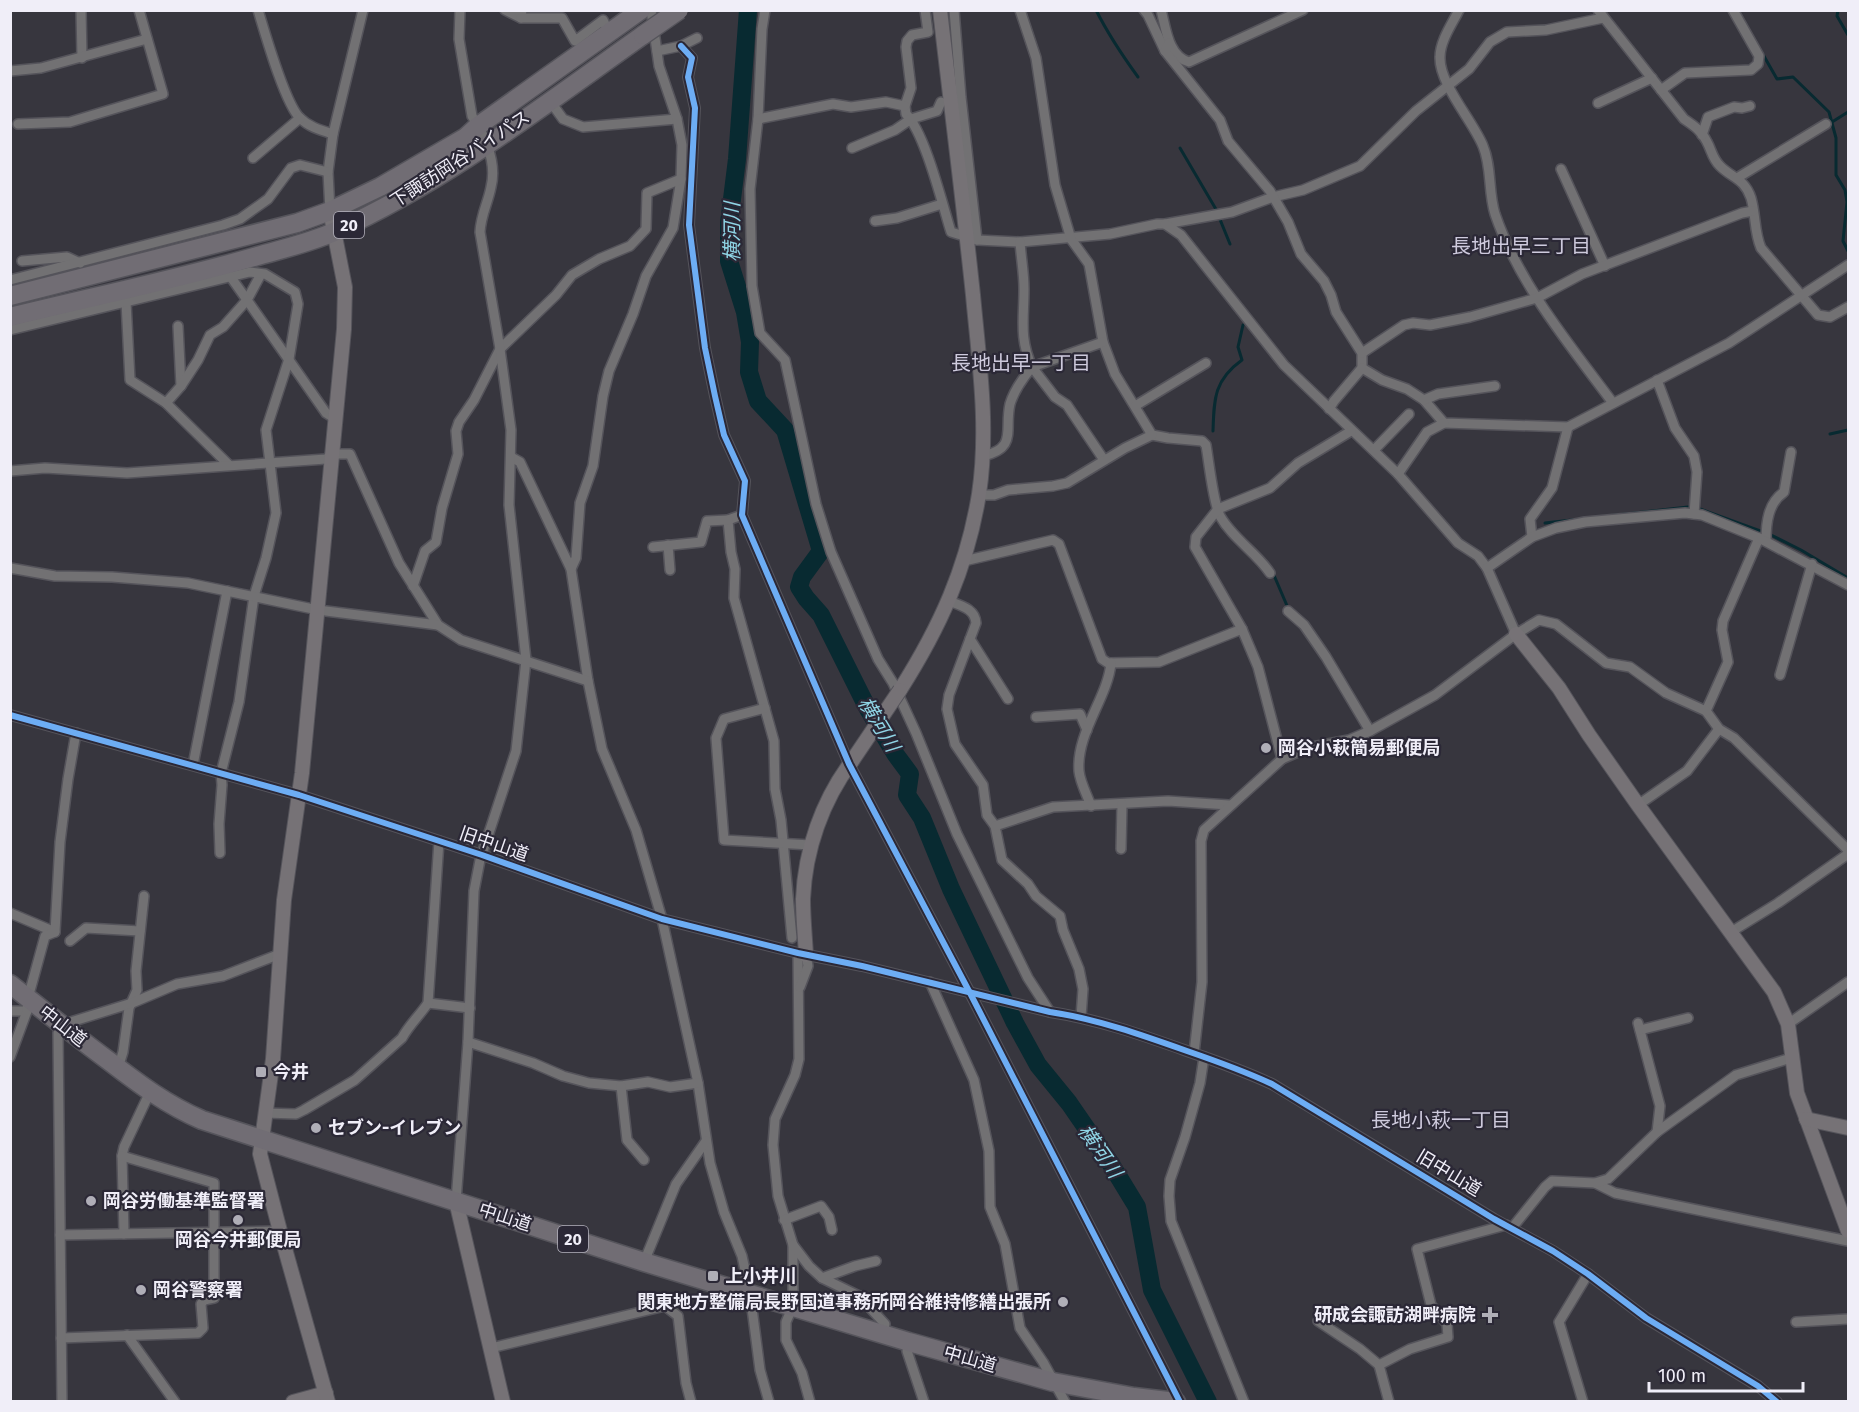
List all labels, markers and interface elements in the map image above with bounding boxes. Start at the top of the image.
street label: 下諏訪岡谷バイパス [386,106,534,212]
water label: 横河川 [720,200,744,262]
road number: 20 [334,212,364,238]
district label: 長地出早三丁目 [1451,234,1591,258]
district label: 長地出早一丁目 [951,351,1091,375]
water label: 横河川 [853,692,906,758]
place label: 岡谷小萩簡易郵便局 [1278,737,1440,759]
marker: 岡谷小萩簡易郵便局 [1259,741,1273,755]
street label: 旧中山道 [456,822,532,866]
street label: 中山道 [35,1001,91,1051]
place label: 今井 [273,1061,309,1083]
marker: 今井 [254,1065,268,1079]
district label: 長地小萩一丁目 [1371,1108,1511,1132]
place label: セブン-イレブン [328,1117,461,1139]
water label: 横河川 [1073,1120,1128,1184]
marker: セブン-イレブン [309,1121,323,1135]
street label: 旧中山道 [1412,1145,1486,1201]
place label: 岡谷労働基準監督署 [103,1190,265,1212]
marker: 岡谷労働基準監督署 [84,1194,98,1208]
street label: 中山道 [476,1198,534,1236]
marker: 岡谷今井郵便局 [231,1213,245,1227]
road number: 20 [558,1226,588,1252]
place label: 岡谷今井郵便局 [175,1229,301,1251]
place label: 上小井川 [725,1265,797,1287]
marker: 上小井川 [706,1269,720,1283]
place label: 岡谷警察署 [153,1279,243,1301]
marker: 岡谷警察署 [134,1283,148,1297]
place label: 関東地方整備局長野国道事務所岡谷維持修繕出張所 [637,1291,1051,1313]
marker: 関東地方整備局長野国道事務所岡谷維持修繕出張所 [1056,1295,1070,1309]
place label: 研成会諏訪湖畔病院 [1314,1304,1476,1326]
marker: 研成会諏訪湖畔病院 [1481,1306,1499,1324]
street label: 中山道 [941,1341,999,1377]
scale bar [1649,1355,1804,1393]
text: 100 m [1658,1365,1706,1387]

